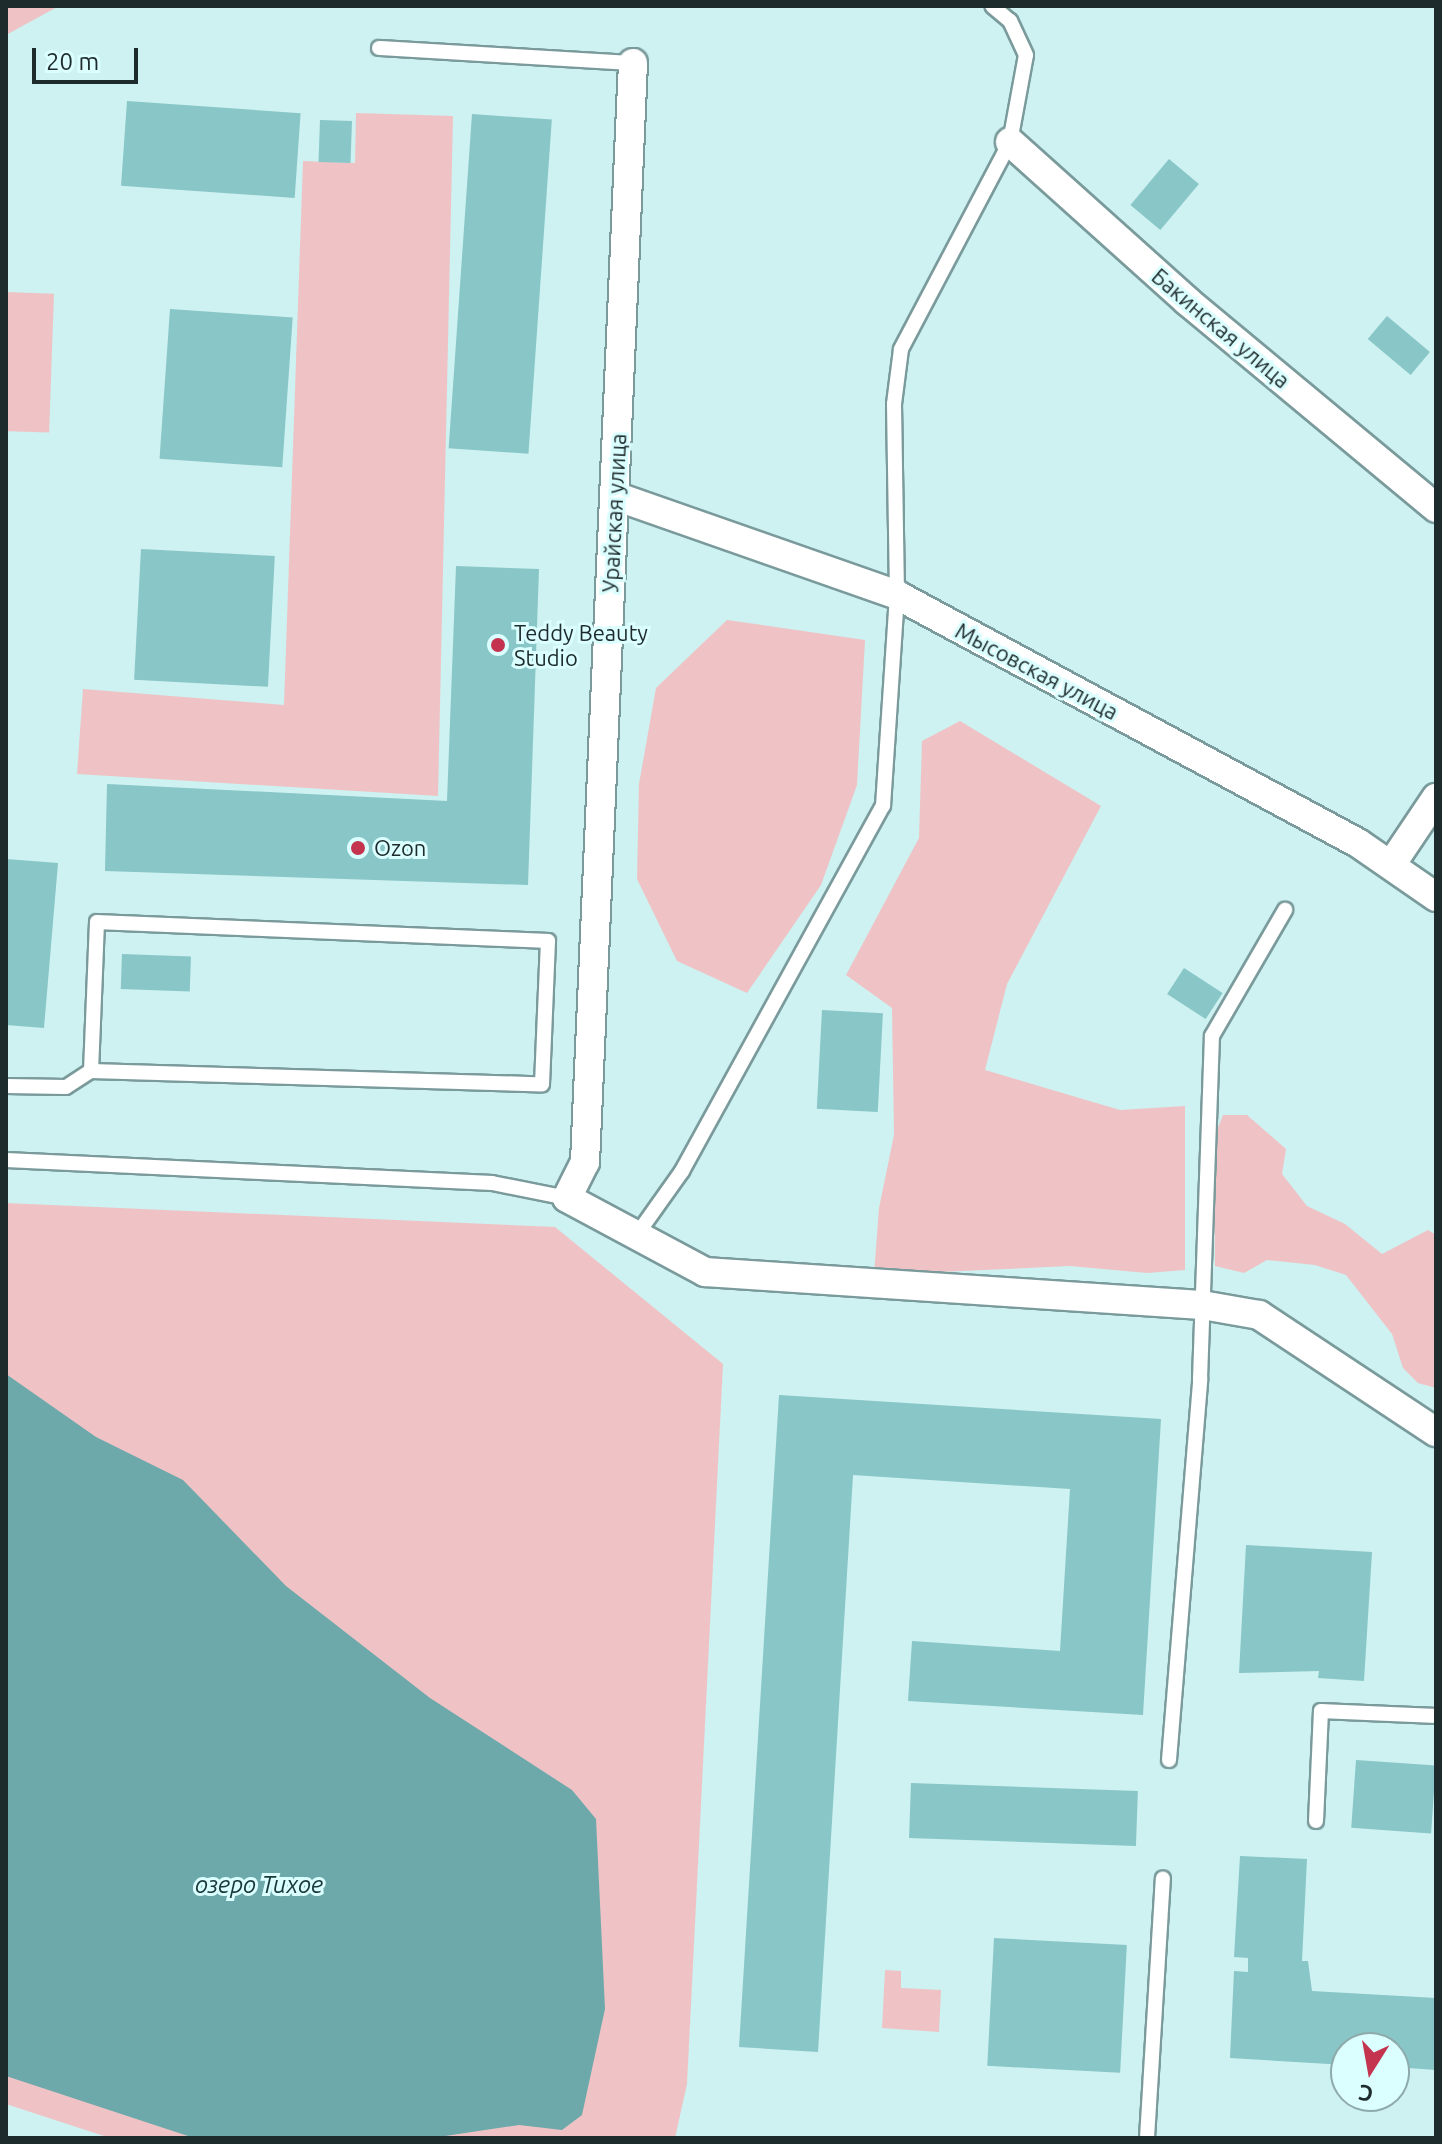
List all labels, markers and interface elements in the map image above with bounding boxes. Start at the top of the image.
scale bar [36,32,142,82]
text: 20 m [46,48,99,75]
street label: Бакинская улица [1147,263,1295,393]
street label: Урайская улица [597,433,631,593]
street label: Мысовская улица [951,617,1123,725]
place label: Teddy Beauty Studio [514,619,648,670]
marker: Teddy Beauty Studio [489,636,507,654]
place label: Ozon [374,835,426,861]
marker: Ozon [349,839,367,857]
water label: озеро Тихое [195,1871,323,1899]
north arrow [1330,2032,1410,2112]
text: С [1356,2080,1375,2108]

